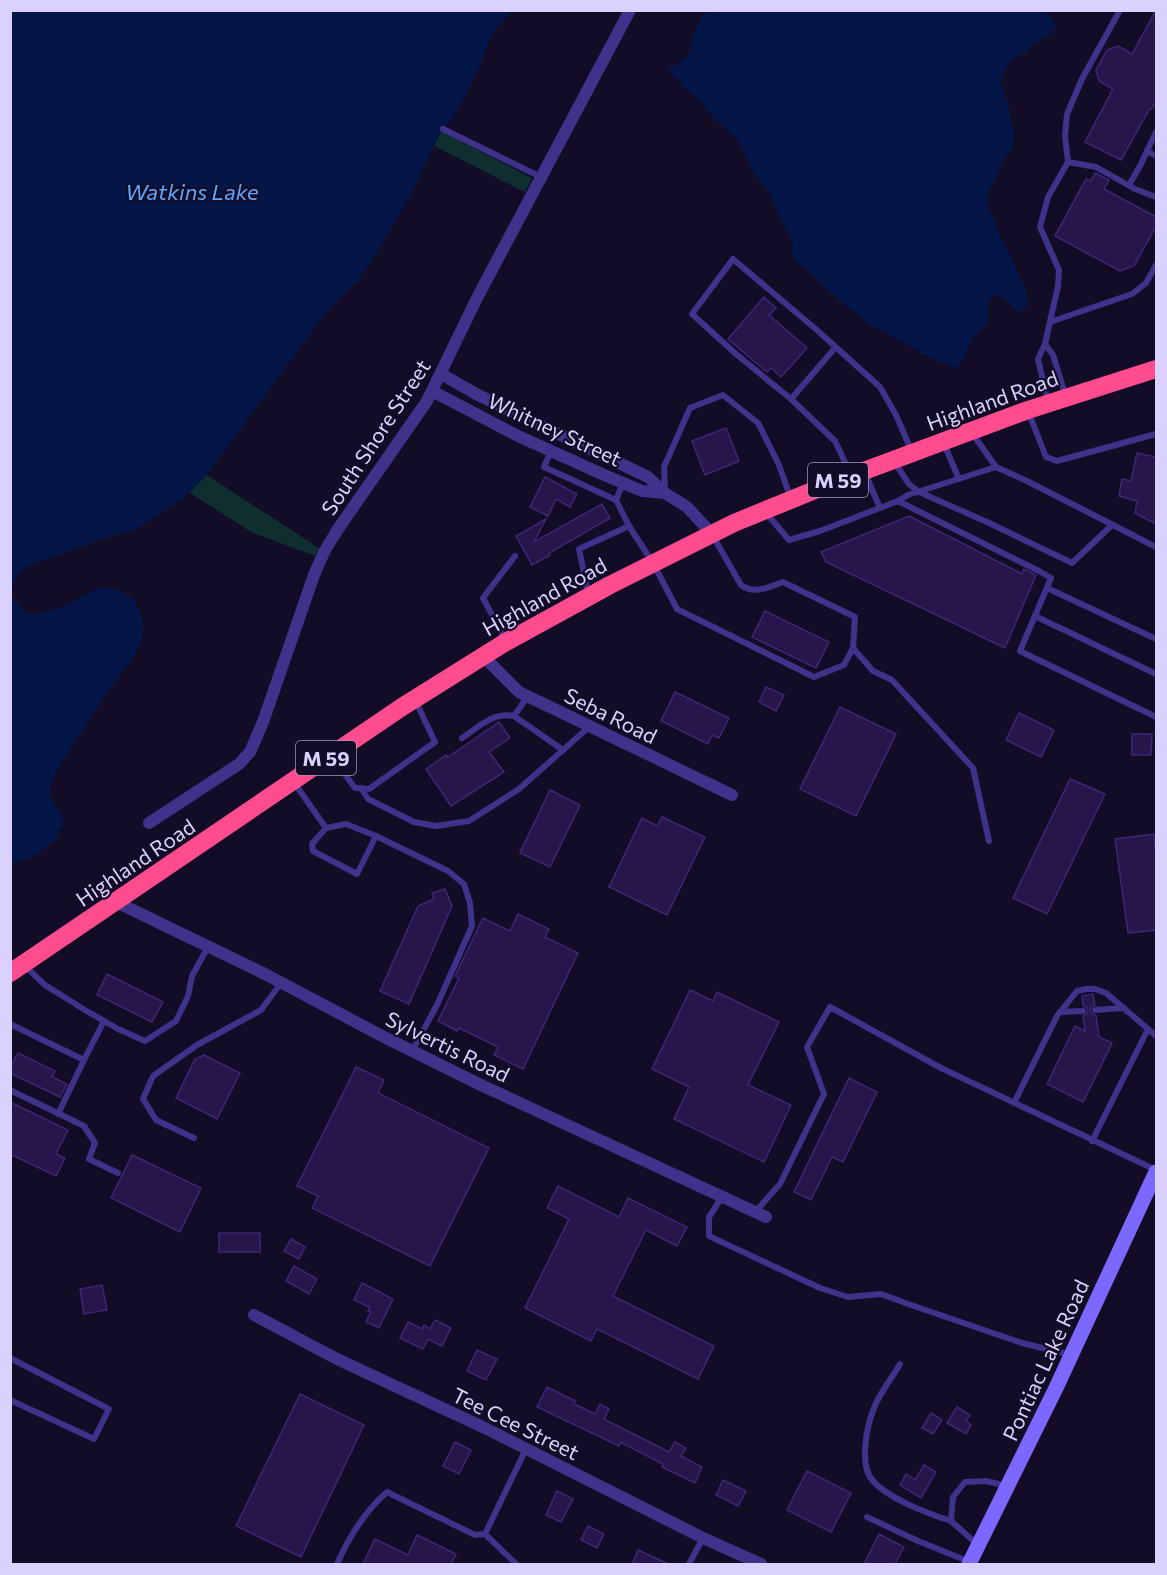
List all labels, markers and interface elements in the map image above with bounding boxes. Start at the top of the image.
water label: Watkins Lake [125,178,259,205]
street label: South Shore Street [315,354,435,520]
street label: Highland Road [923,365,1061,435]
street label: Whitney Street [484,387,626,471]
road number: M 59 [808,463,868,497]
street label: Highland Road [478,552,610,640]
street label: Seba Road [561,682,661,748]
road number: M 59 [296,741,356,775]
street label: Highland Road [71,813,199,911]
street label: Sylvertis Road [382,1005,514,1087]
street label: Pontiac Lake Road [997,1275,1093,1445]
street label: Tee Cee Street [449,1382,583,1464]

